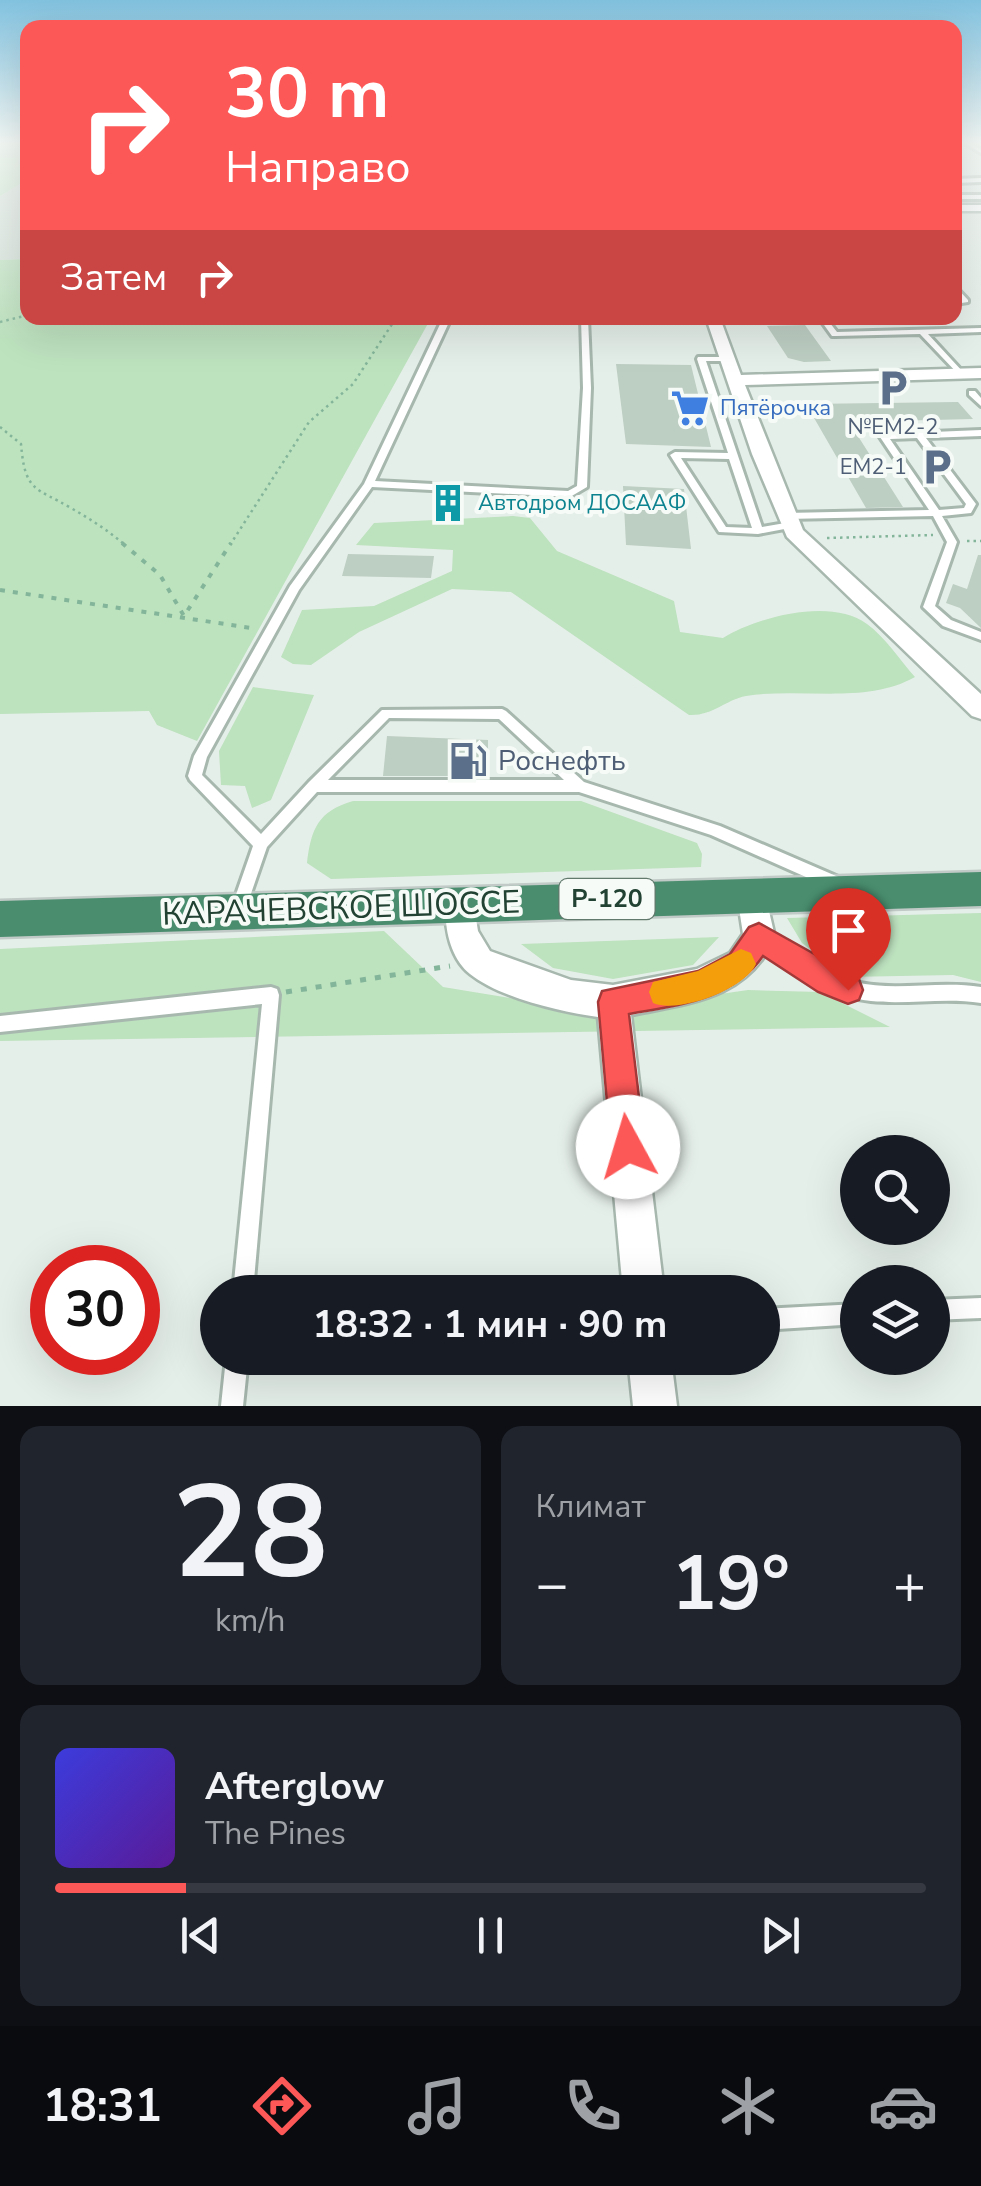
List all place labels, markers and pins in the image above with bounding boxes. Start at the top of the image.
parking icon: №ЕМ2-2 [872,367,914,409]
supermarket icon: Пятёрочка [669,387,711,429]
place label: Пятёрочка [720,393,831,423]
place label: №ЕМ2-2 [847,412,939,442]
parking icon: ЕМ2-1 [916,446,958,488]
place label: ЕМ2-1 [840,452,907,482]
building icon: Автодром ДОСААФ [427,482,469,524]
place label: Автодром ДОСААФ [478,488,686,518]
fuel station icon: Роснефть [447,740,489,782]
place label: Роснефть [498,742,626,780]
pin [806,888,891,991]

